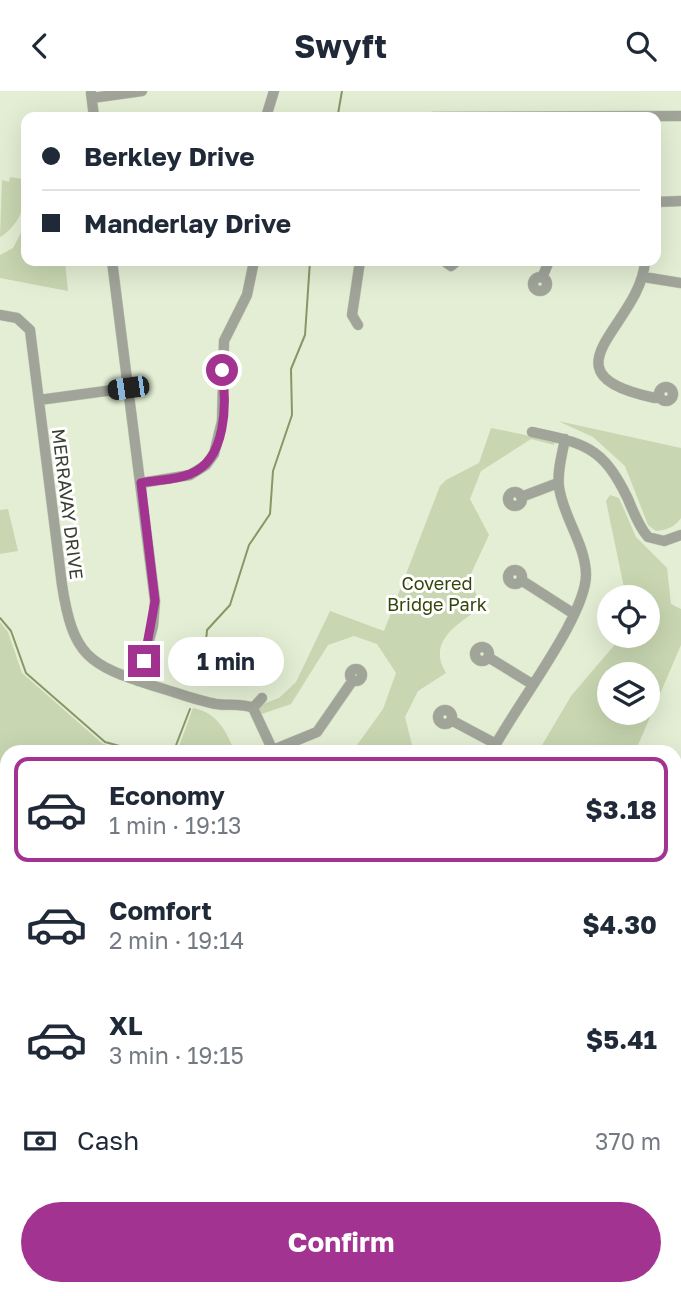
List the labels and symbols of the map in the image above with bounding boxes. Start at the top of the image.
route start [206,354,238,386]
car [106,375,151,401]
street label: MERRAVAY DRIVE [48,427,88,581]
park label: Covered Bridge Park [387,572,487,615]
callout: 1 min [168,637,284,685]
route end [128,645,160,677]

